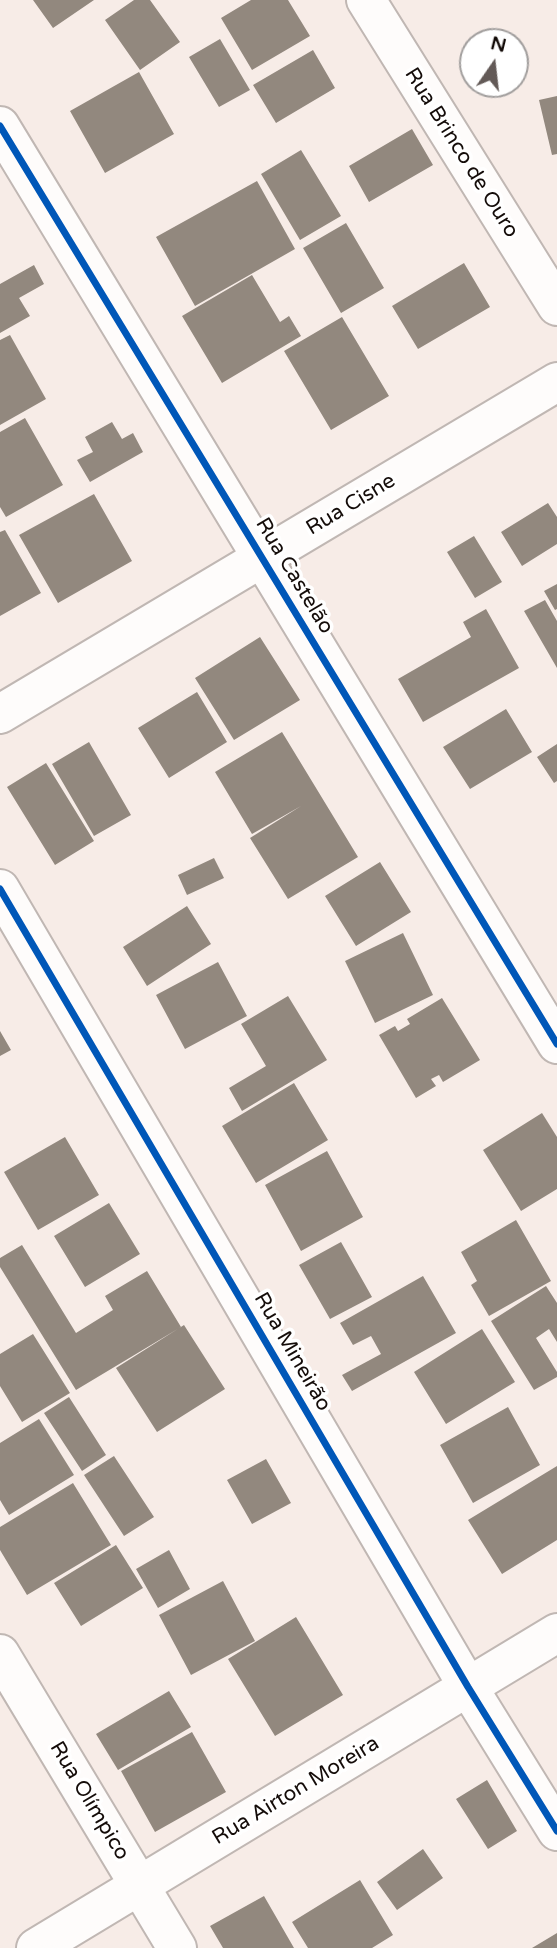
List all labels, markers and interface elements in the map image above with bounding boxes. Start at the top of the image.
north arrow [459,28,529,98]
text: N [489,32,509,57]
street label: Rua Brinco de Ouro [398,63,524,243]
street label: Rua Cisne [302,469,400,541]
street label: Rua Castelão [249,513,339,639]
street label: Rua Mineirão [248,1288,336,1416]
street label: Rua Airton Moreira [208,1731,384,1851]
street label: Rua Olímpico [44,1737,134,1865]

